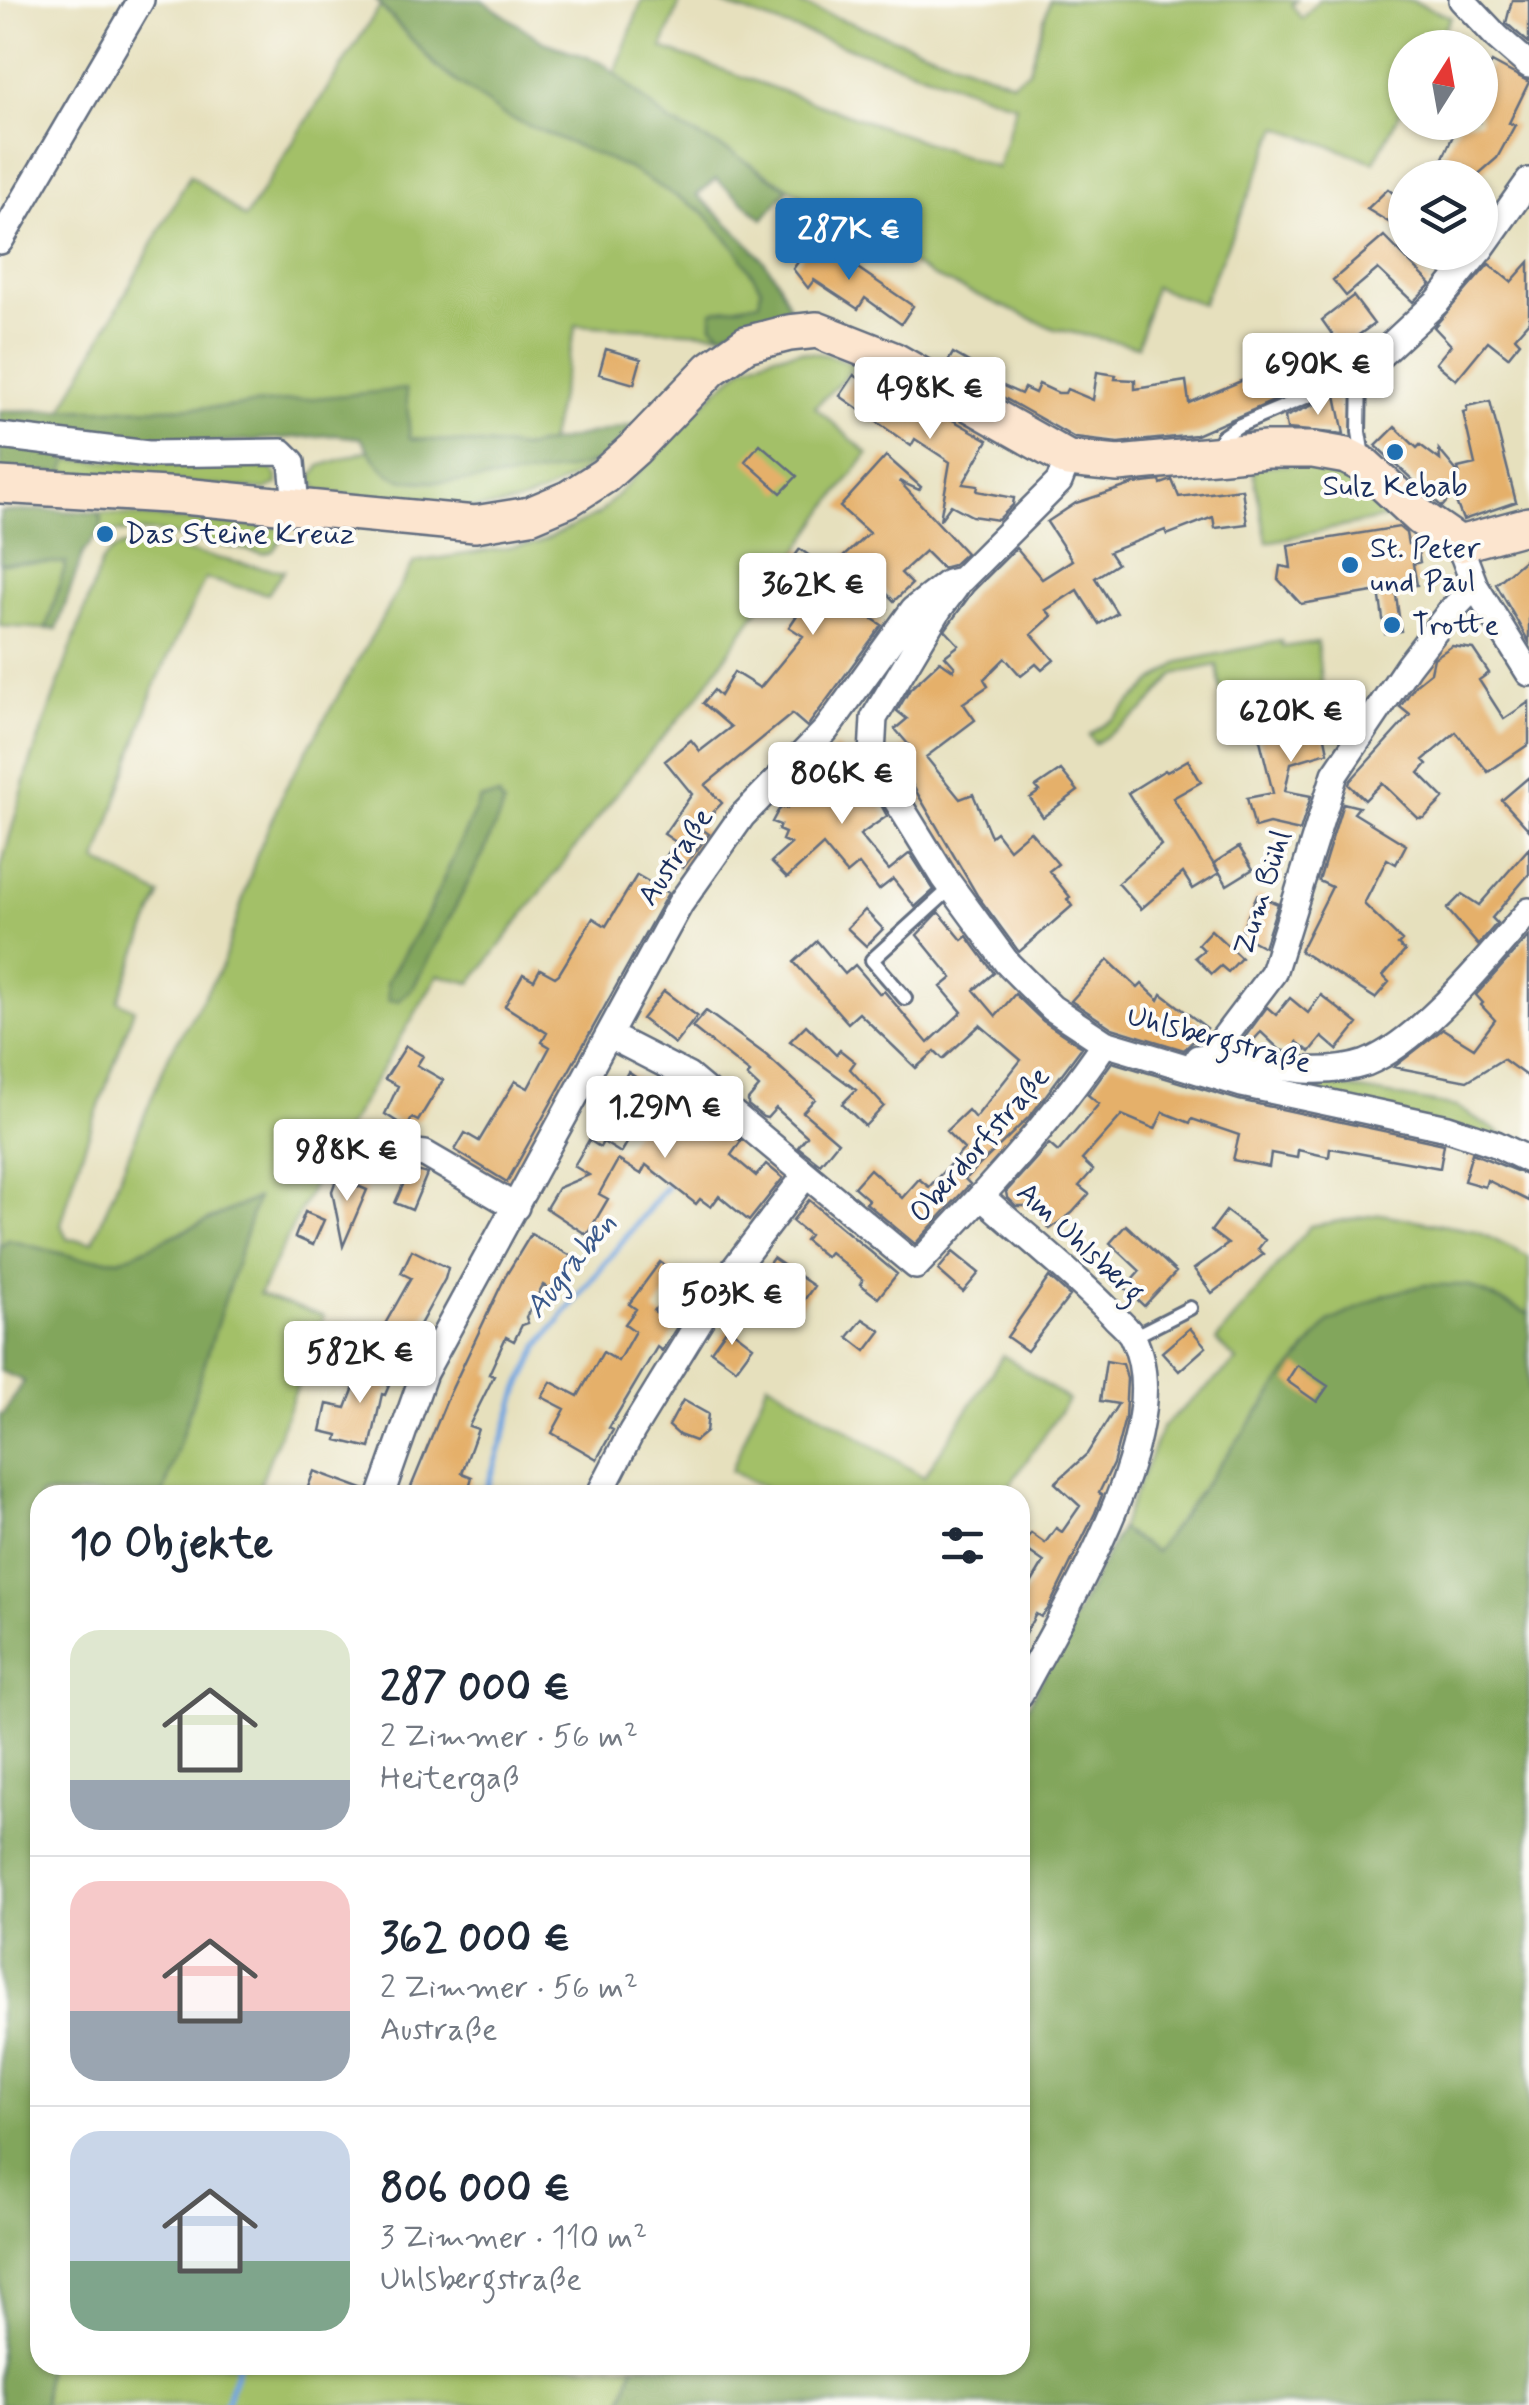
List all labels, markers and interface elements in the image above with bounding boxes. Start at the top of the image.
north arrow [1388,30,1498,140]
map controls [1388,30,1498,270]
button: layers [1388,160,1498,270]
pin: 287K € [768,198,930,283]
text: 287K € [797,209,901,251]
pin: 690K € [1237,333,1399,418]
text: 690K € [1265,344,1371,386]
pin: 498K € [849,357,1011,442]
text: 498K € [876,368,984,410]
marker: Sulz Kebab [1384,441,1406,463]
place label: Sulz Kebab [1322,467,1468,506]
place label: Das Steine Kreuz [125,515,355,554]
marker: Das Steine Kreuz [94,523,116,545]
place label: St. Peter und Paul [1370,529,1481,602]
pin: 362K € [732,553,894,638]
marker: St. Peter und Paul [1339,554,1361,576]
text: 362K € [761,564,865,606]
place label: Trotte [1412,606,1499,645]
marker: Trotte [1381,614,1403,636]
pin: 620K € [1210,680,1372,765]
text: 620K € [1239,691,1343,733]
pin: 806K € [761,742,923,827]
text: 806K € [790,753,894,795]
street label: Austraße [629,800,723,914]
street label: Zum Bühl [1224,825,1302,961]
street label: Uhlsbergstraße [1122,997,1315,1086]
street label: Oberdorfstraße [901,1058,1059,1232]
pin: 1.29M € [573,1076,757,1161]
text: 1.29M € [608,1087,722,1129]
pin: 988K € [266,1119,428,1204]
text: 988K € [296,1130,398,1172]
street label: Am Uhlsberg [1006,1174,1152,1314]
water label: Augraben [516,1204,626,1328]
pin: 503K € [651,1263,813,1348]
text: 503K € [681,1274,783,1316]
pin: 582K € [279,1321,441,1406]
text: 582K € [306,1332,414,1374]
text: 10 Objekte [70,1518,273,1573]
icon: filters [935,1518,990,1573]
text: 287 000 € [380,1661,570,1716]
icon: home [150,1670,270,1790]
text: 2 Zimmer · 56 m² [380,1716,638,1758]
text: Heitergaß [380,1758,519,1800]
text: 362 000 € [380,1912,570,1967]
icon: home [150,1921,270,2041]
text: 2 Zimmer · 56 m² [380,1967,638,2009]
text: Austraße [380,2009,497,2051]
text: 806 000 € [380,2162,571,2217]
icon: home [150,2171,270,2291]
text: 3 Zimmer · 110 m² [380,2217,647,2259]
text: Uhlsbergstraße [380,2259,582,2301]

